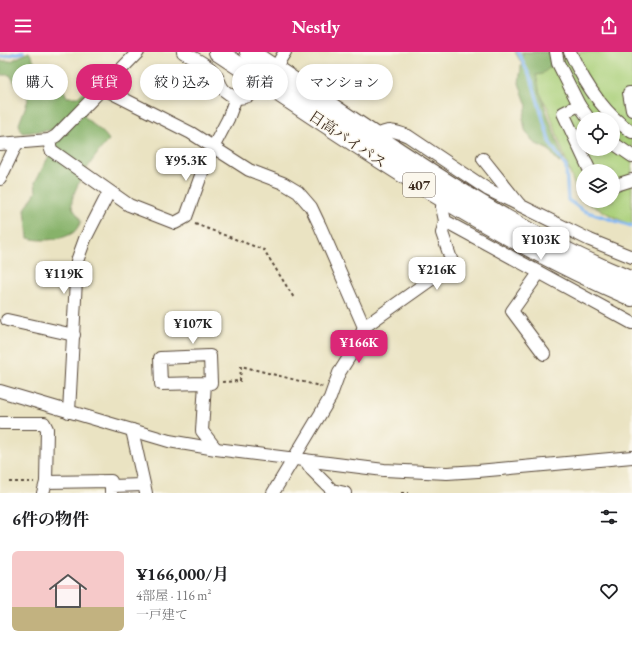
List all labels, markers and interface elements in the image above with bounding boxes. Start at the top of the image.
icon: menu [12,15,34,37]
text: Nestly [292,15,340,38]
icon: share [598,15,620,37]
chip: 購入 [12,64,68,100]
chip: 賃貸 [76,64,132,100]
chip: 絞り込み [140,64,224,100]
chip: 新着 [232,64,288,100]
chip: マンション [296,64,393,100]
street label: 日高バイパス [306,106,390,172]
map controls [576,112,620,208]
button: locate [576,112,620,156]
pin: ¥95.3K [153,148,219,182]
text: ¥95.3K [165,152,207,169]
button: layers [576,164,620,208]
road number: 407 [403,173,435,197]
pin: ¥103K [513,227,569,261]
text: ¥103K [521,231,561,248]
pin: ¥216K [409,257,465,291]
pin: ¥119K [36,261,92,295]
text: ¥216K [417,261,457,278]
text: ¥119K [44,265,84,282]
pin: ¥107K [165,311,221,345]
text: ¥107K [173,315,213,332]
pin: ¥166K [331,330,387,364]
text: ¥166K [339,334,379,351]
icon: filters [598,506,620,528]
text: 6件の物件 [12,508,89,530]
text: ¥166,000/月 [136,563,229,585]
icon: home [44,567,92,615]
icon: heart [598,580,620,602]
text: 4部屋 · 116 m² [136,587,211,604]
text: 一戸建て [136,606,188,623]

